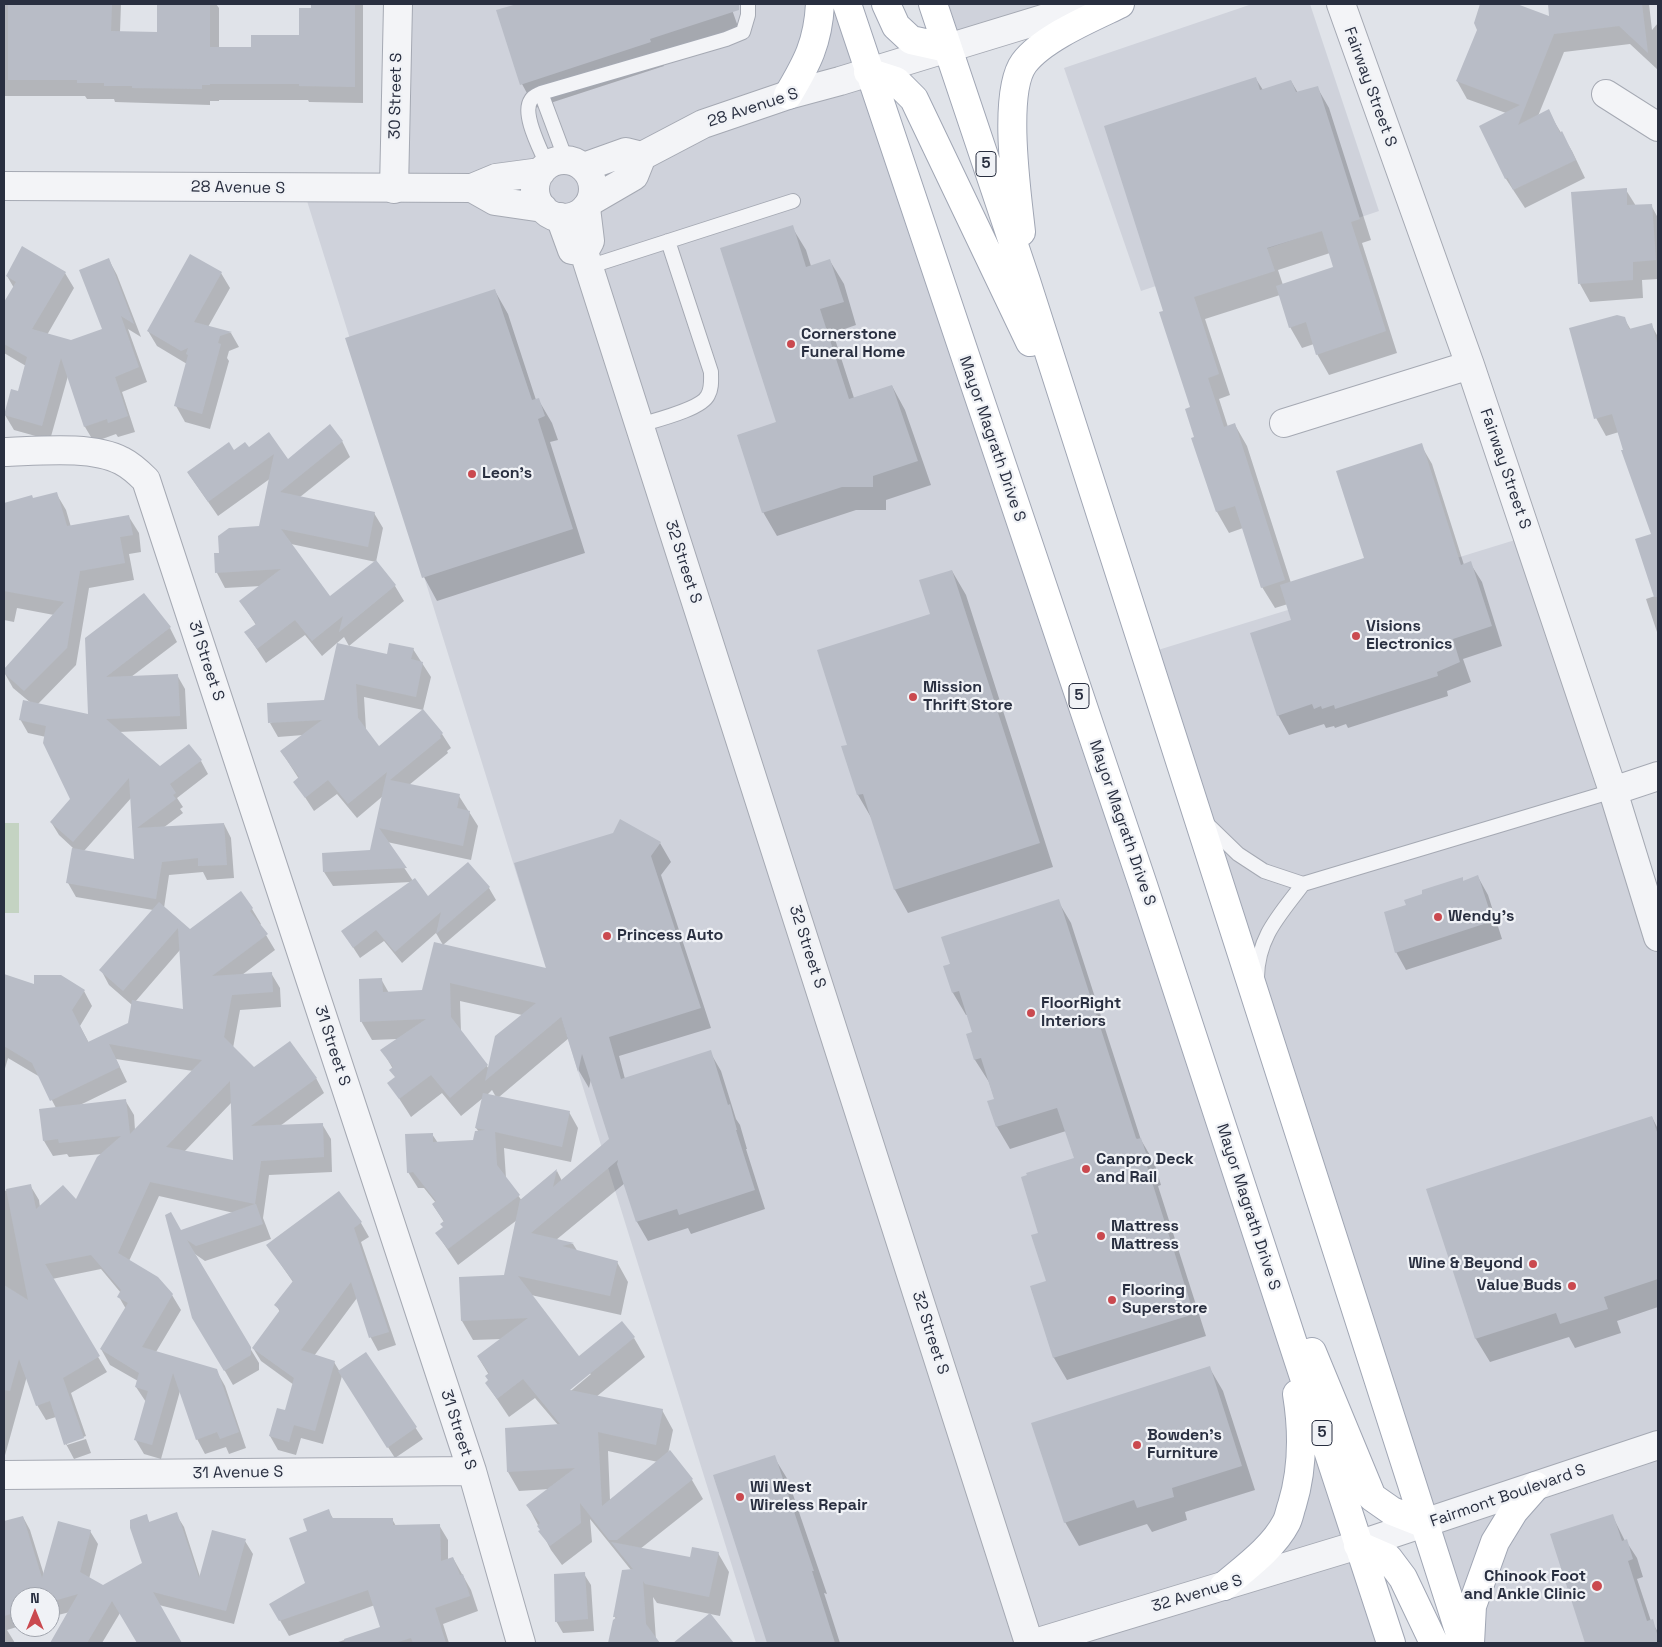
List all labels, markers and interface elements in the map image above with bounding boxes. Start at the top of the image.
street label: Fairway Street S [1339,24,1401,150]
street label: 30 Street S [386,52,406,140]
street label: 28 Avenue S [705,84,801,132]
road number: 5 [976,152,996,176]
street label: 28 Avenue S [191,178,285,198]
place label: Cornerstone Funeral Home [801,325,905,363]
marker: Cornerstone Funeral Home [785,338,797,350]
street label: Mayor Magrath Drive S [955,354,1029,524]
street label: Fairway Street S [1475,406,1535,532]
place label: Leon's [482,464,532,484]
marker: Leon's [466,468,478,480]
street label: 32 Street S [661,518,705,606]
place label: Visions Electronics [1366,617,1452,655]
street label: 31 Street S [184,619,228,703]
marker: Visions Electronics [1350,630,1362,642]
place label: Mission Thrift Store [923,678,1013,716]
road number: 5 [1069,684,1089,708]
marker: Mission Thrift Store [907,691,919,703]
street label: Mayor Magrath Drive S [1085,738,1159,908]
street label: 32 Street S [785,903,829,991]
place label: Wendy's [1448,907,1514,927]
marker: Wendy's [1432,911,1444,923]
place label: Princess Auto [617,926,723,946]
marker: Princess Auto [601,930,613,942]
place label: FloorRight Interiors [1041,994,1121,1032]
street label: 31 Street S [310,1004,354,1088]
marker: FloorRight Interiors [1025,1007,1037,1019]
street label: Mayor Magrath Drive S [1212,1121,1284,1293]
place label: Canpro Deck and Rail [1096,1150,1194,1188]
marker: Canpro Deck and Rail [1080,1163,1092,1175]
place label: Mattress Mattress [1111,1217,1179,1255]
marker: Mattress Mattress [1095,1230,1107,1242]
place label: Wine & Beyond [1408,1254,1523,1274]
marker: Wine & Beyond [1527,1258,1539,1270]
place label: Value Buds [1477,1276,1562,1296]
marker: Value Buds [1566,1280,1578,1292]
place label: Flooring Superstore [1122,1281,1207,1319]
street label: 32 Street S [908,1289,952,1377]
marker: Flooring Superstore [1106,1294,1118,1306]
street label: 31 Street S [436,1388,480,1472]
road number: 5 [1312,1420,1332,1446]
place label: Bowden's Furniture [1147,1426,1222,1464]
marker: Bowden's Furniture [1131,1439,1143,1451]
street label: Fairmont Boulevard S [1428,1460,1588,1532]
street label: 31 Avenue S [193,1463,283,1483]
place label: Wi West Wireless Repair [750,1478,868,1516]
marker: Wi West Wireless Repair [734,1491,746,1503]
place label: Chinook Foot and Ankle Clinic [1464,1567,1586,1605]
street label: 32 Avenue S [1149,1571,1245,1617]
marker: Chinook Foot and Ankle Clinic [1590,1579,1604,1593]
north arrow [10,1587,60,1637]
text: N [30,1589,40,1607]

